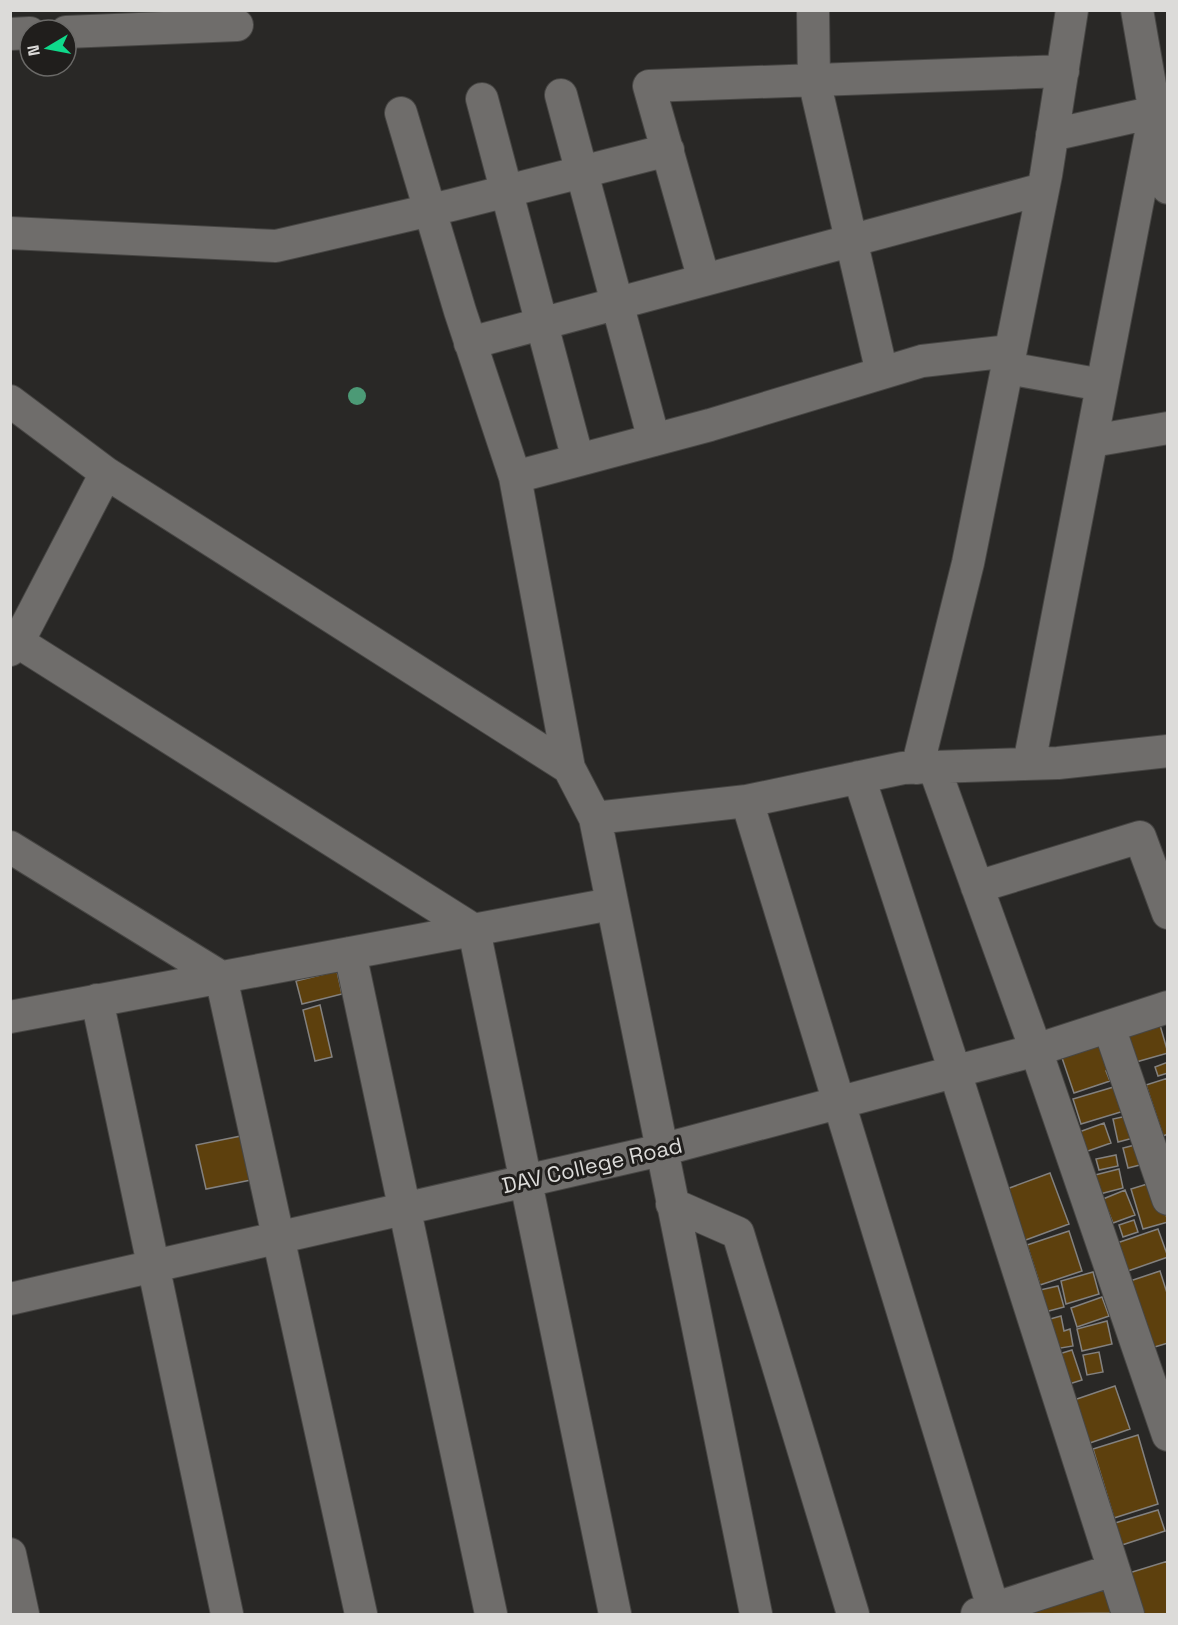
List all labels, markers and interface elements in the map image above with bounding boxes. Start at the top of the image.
north arrow [18,18,78,78]
text: N [22,43,45,58]
street label: DAV College Road [499,1131,685,1199]

